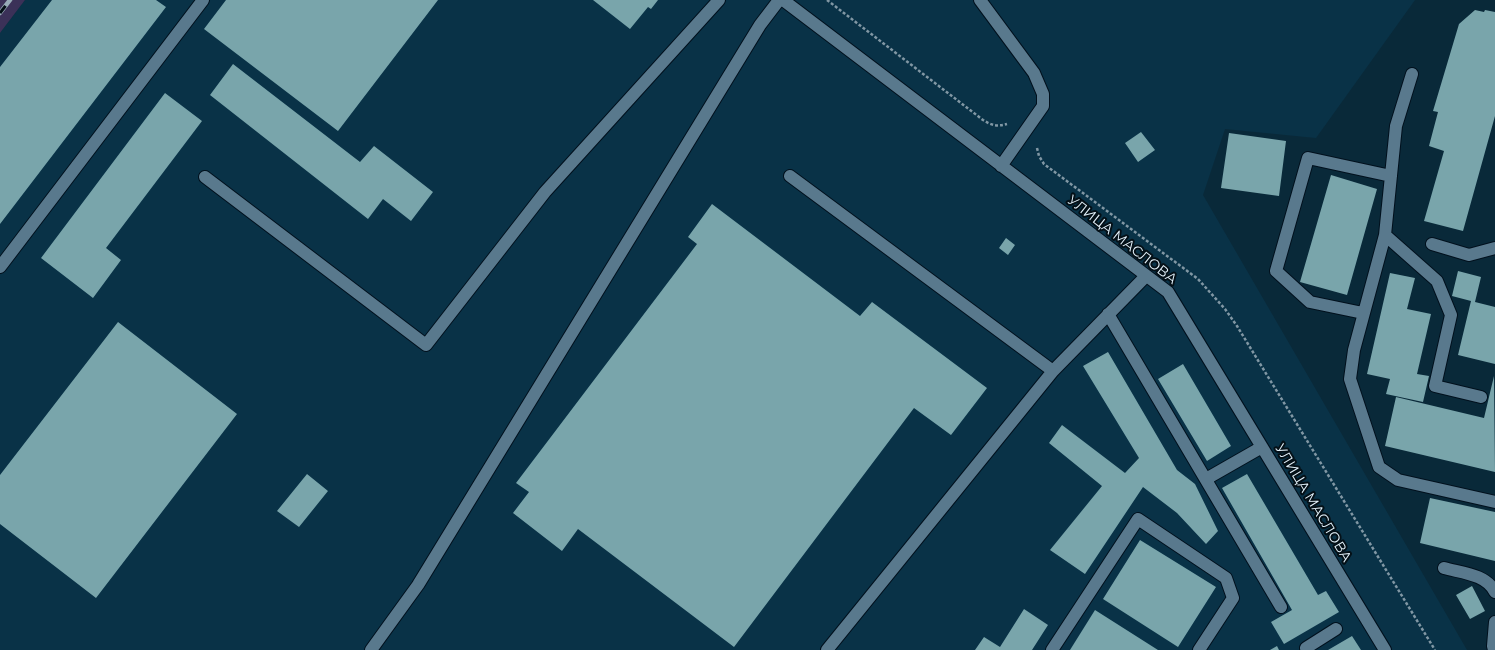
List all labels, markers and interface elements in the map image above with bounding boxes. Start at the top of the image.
street label: УЛИЦА МАСЛОВА [1064,192,1180,288]
street label: УЛИЦА МАСЛОВА [1271,441,1355,565]

